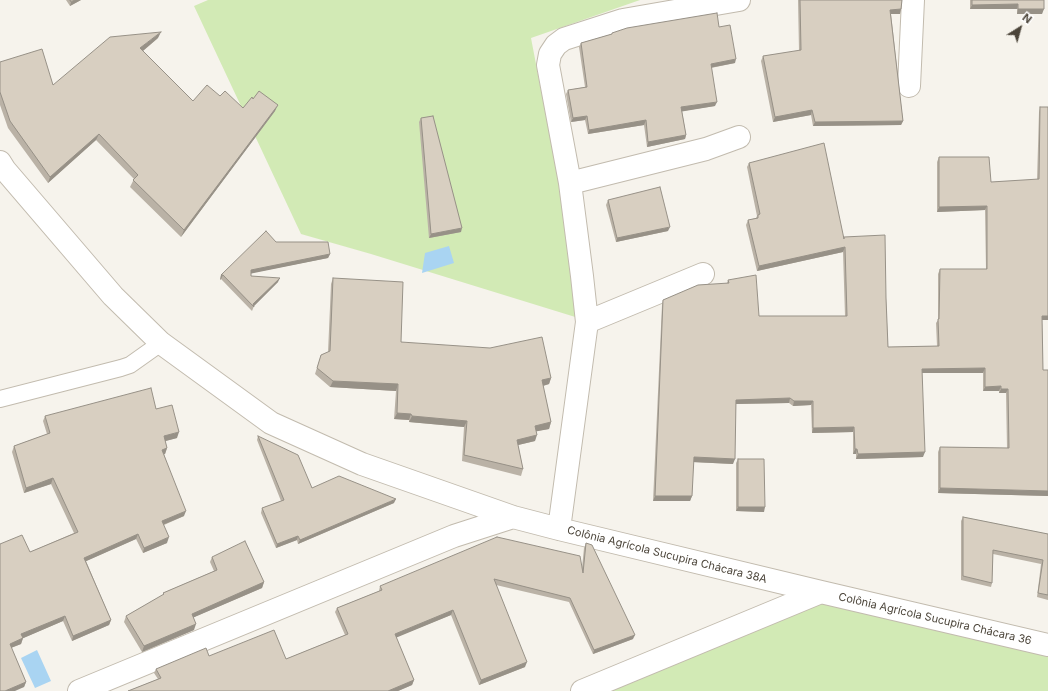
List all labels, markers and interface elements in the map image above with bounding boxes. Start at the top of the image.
north arrow [1000,8,1040,48]
text: N [1020,10,1035,27]
street label: Colônia Agrícola Sucupira Chácara 38A [566,524,768,586]
street label: Colônia Agrícola Sucupira Chácara 36 [837,590,1033,648]

